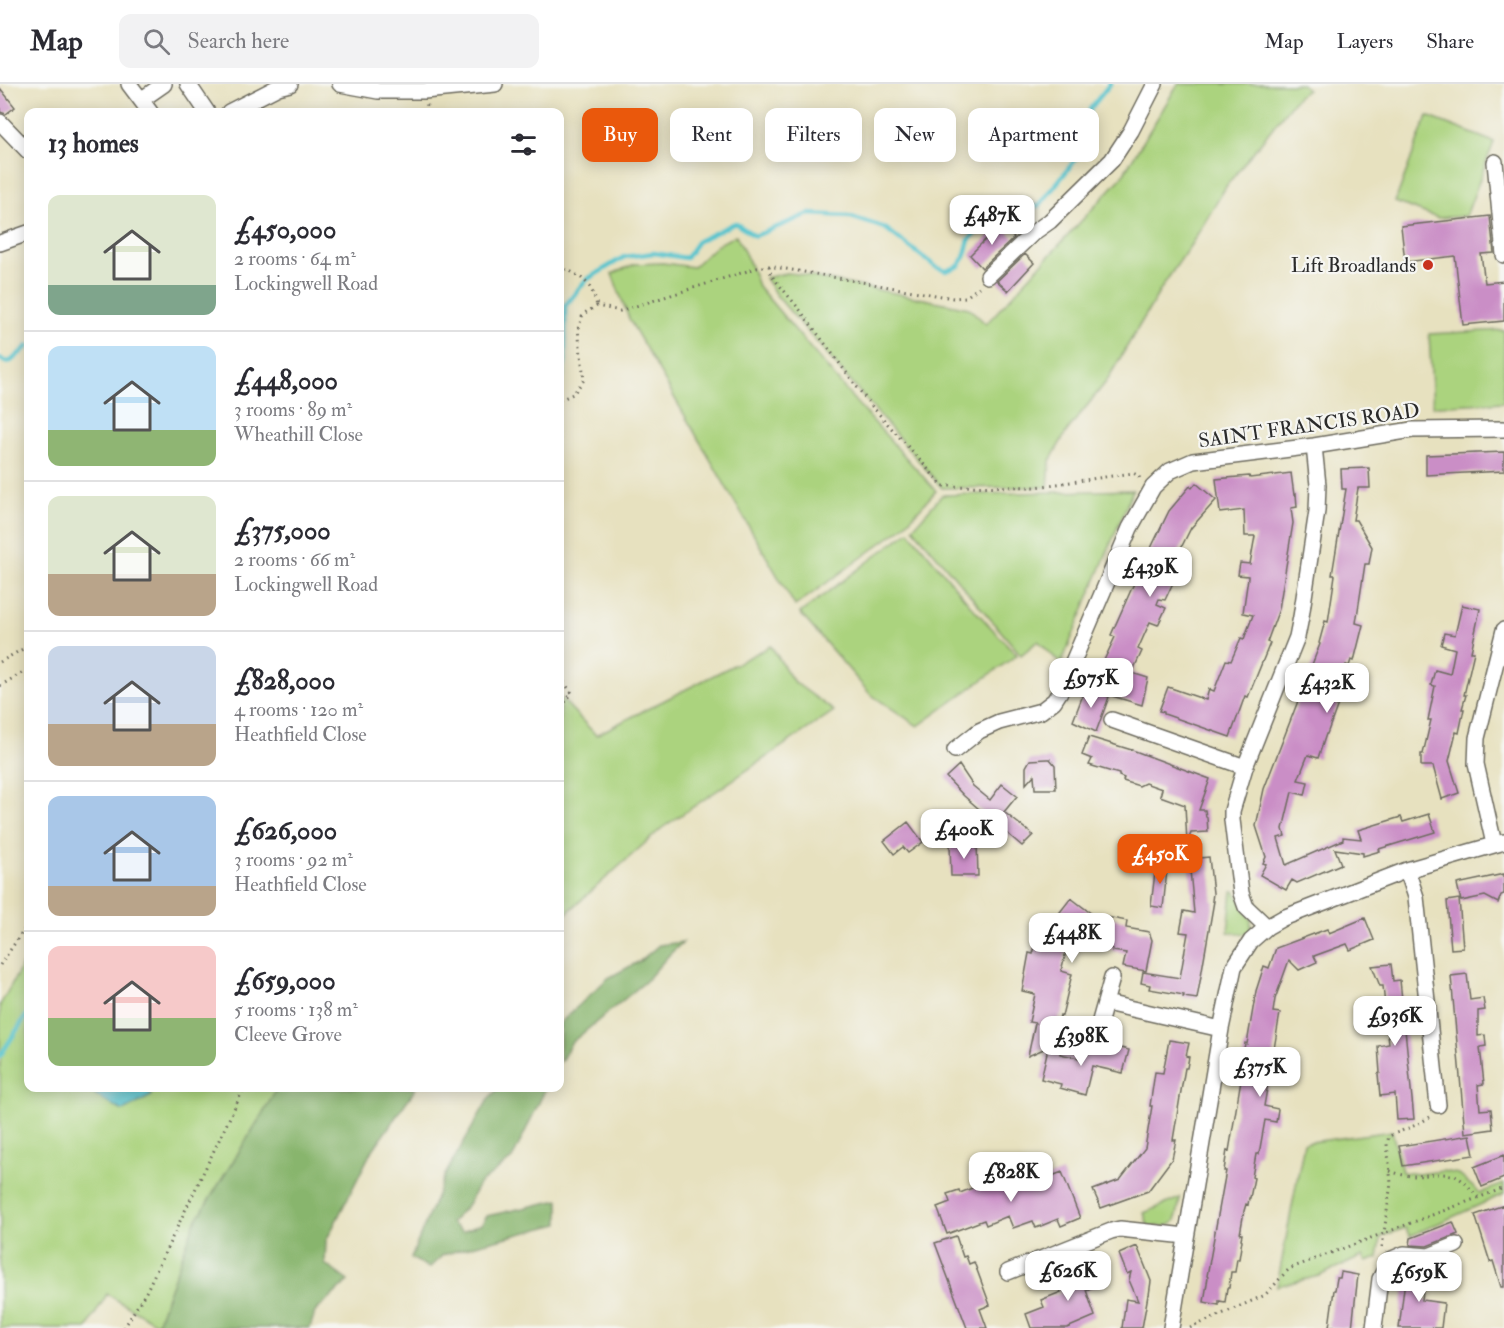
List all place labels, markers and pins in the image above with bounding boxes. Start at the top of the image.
pin: £487K [950,195,1034,246]
place label: Lift Broadlands [1291,253,1416,278]
marker: Lift Broadlands [1421,258,1435,272]
pin: £439K [1108,547,1192,598]
pin: £975K [1049,658,1133,709]
pin: £432K [1285,663,1369,714]
pin: £400K [922,809,1006,860]
pin: £450K [1118,834,1202,885]
pin: £448K [1030,913,1114,964]
pin: £936K [1353,996,1437,1047]
pin: £398K [1039,1016,1123,1067]
pin: £375K [1218,1047,1302,1098]
pin: £828K [969,1152,1053,1203]
pin: £626K [1026,1251,1110,1302]
pin: £659K [1377,1252,1461,1303]

